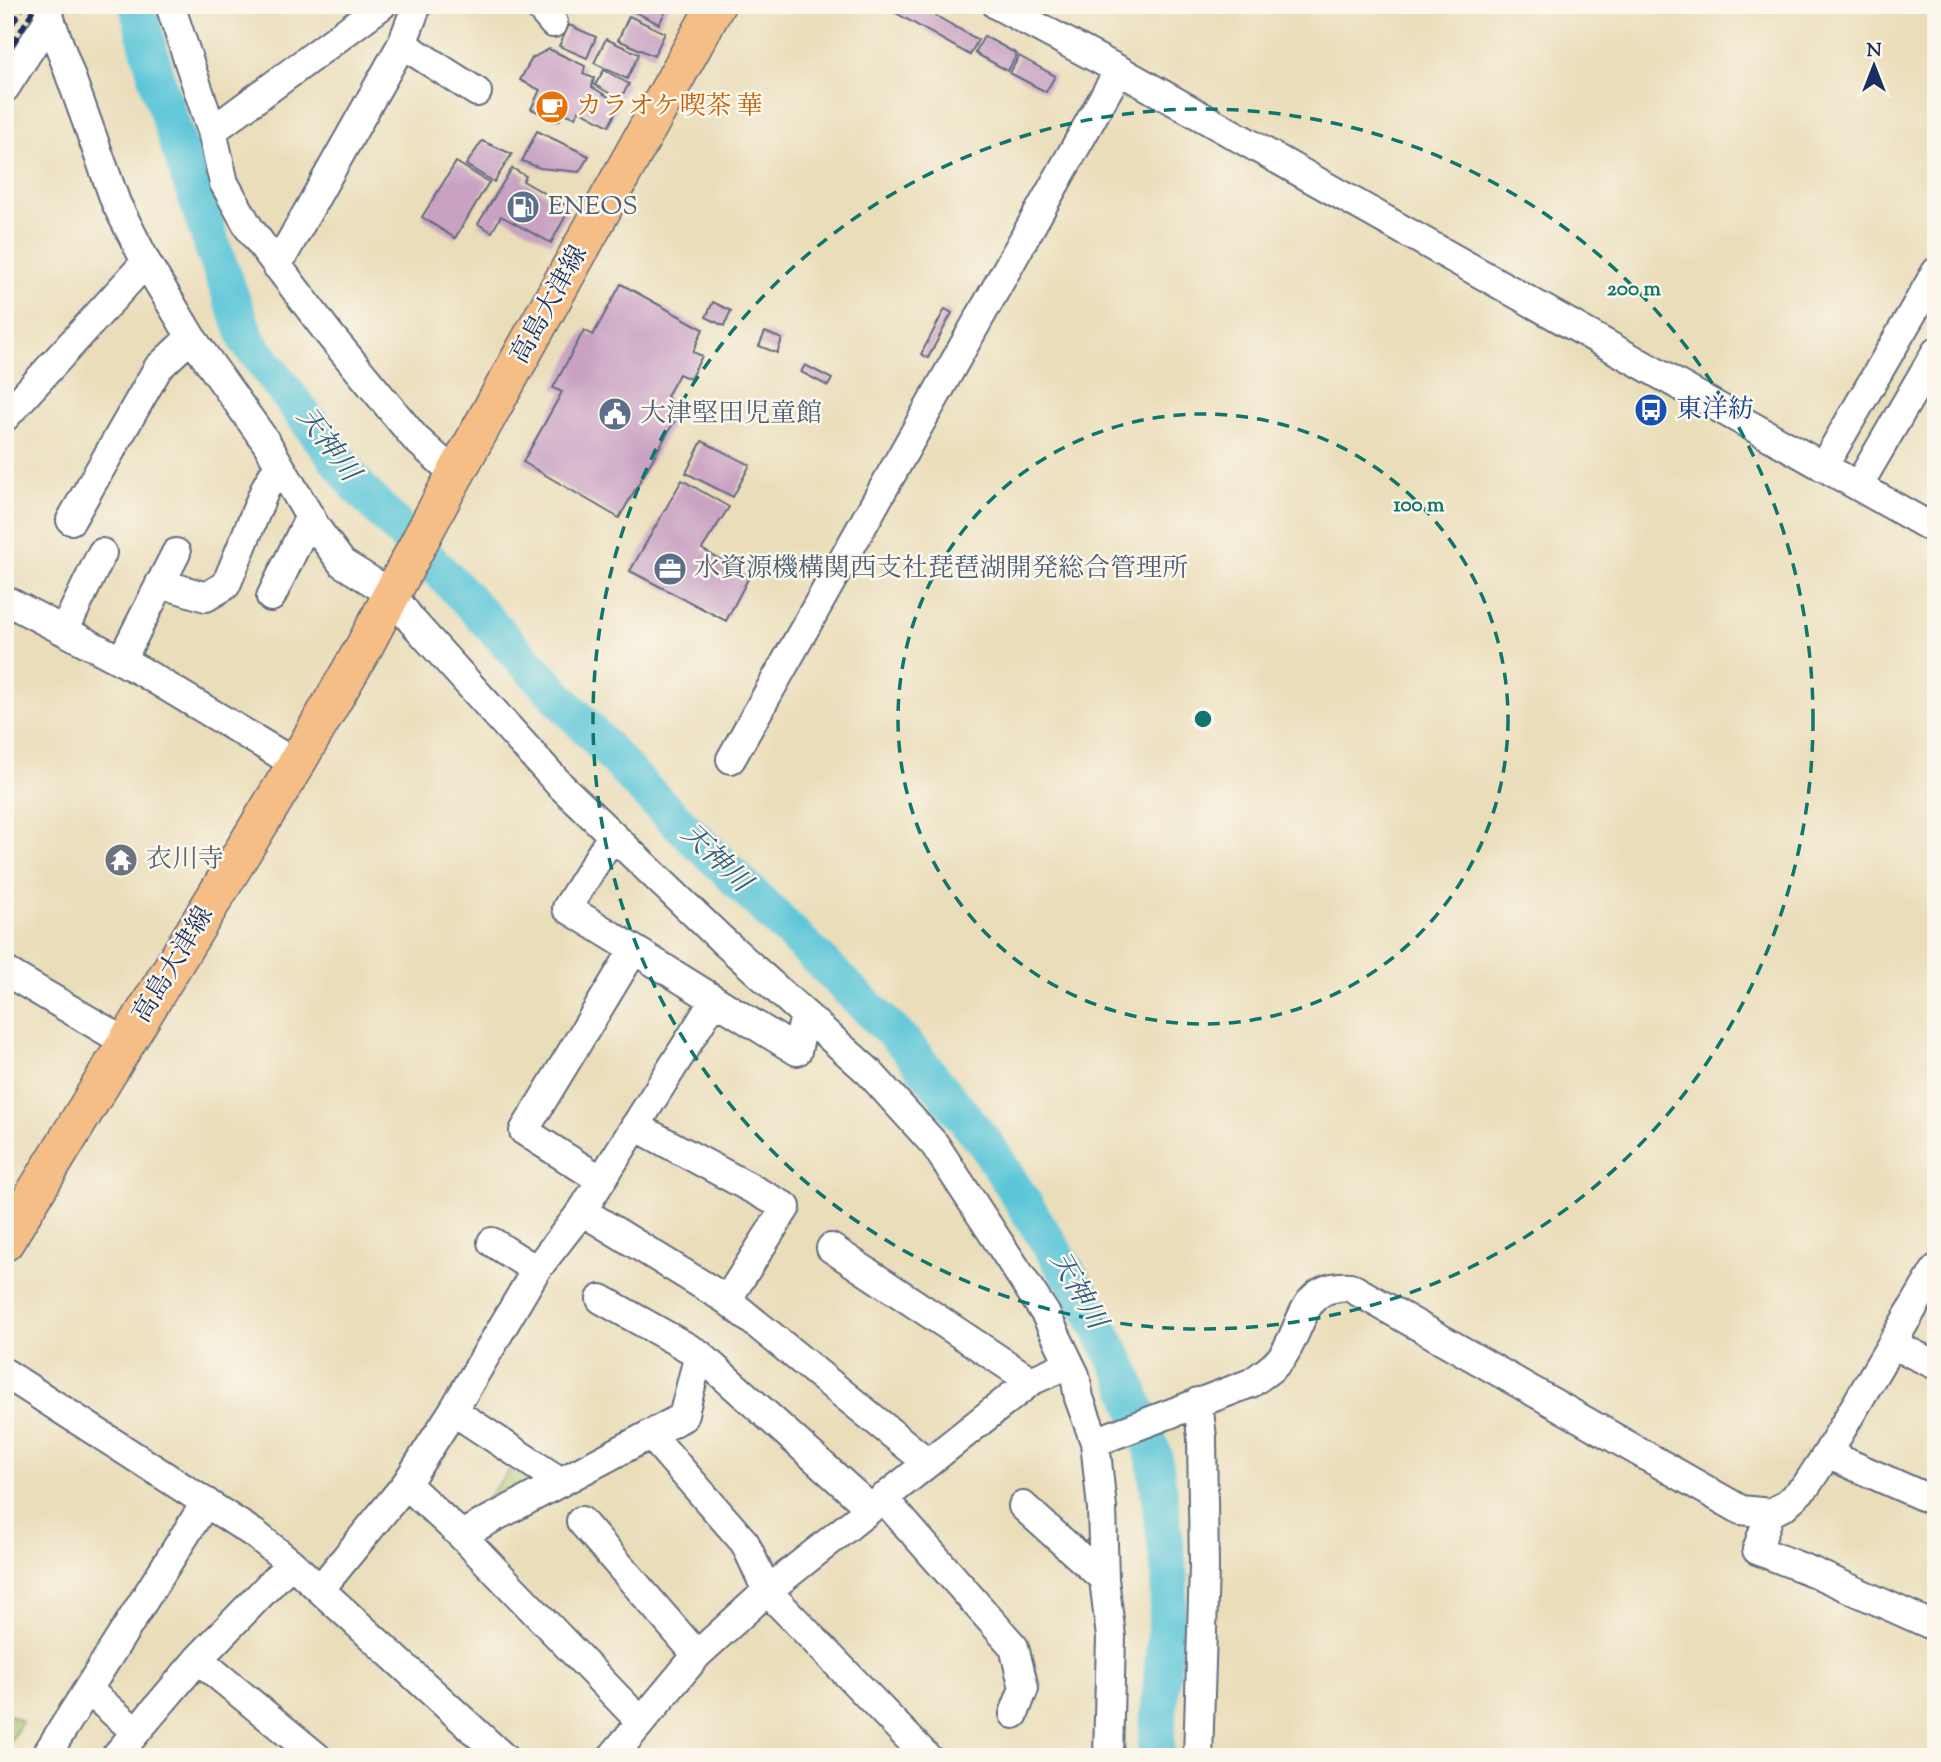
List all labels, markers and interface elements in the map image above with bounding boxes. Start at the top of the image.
north arrow [1840,32,1910,102]
text: N [1866,38,1882,65]
cafe icon: カラオケ喫茶 華 [533,88,571,126]
place label: カラオケ喫茶 華 [576,89,763,126]
fuel station icon: ENEOS [504,188,542,226]
place label: ENEOS [548,189,638,226]
street label: 高島大津線 [502,239,598,371]
text: 200 m [1607,275,1662,305]
bus stop icon: 東洋紡 [1632,391,1670,429]
place label: 東洋紡 [1676,392,1754,429]
public building icon: 大津堅田児童館 [596,395,634,433]
place label: 大津堅田児童館 [640,396,822,433]
water label: 天神川 [286,399,370,493]
text: 100 m [1394,491,1445,521]
office icon: 水資源機構関西支社琵琶湖開発総合管理所 [651,550,689,588]
place label: 水資源機構関西支社琵琶湖開発総合管理所 [694,551,1188,588]
centre of rings [1191,707,1215,731]
water label: 天神川 [671,815,761,905]
temple icon: 衣川寺 [102,841,140,879]
place label: 衣川寺 [146,842,224,879]
street label: 高島大津線 [125,900,223,1030]
water label: 天神川 [1039,1245,1117,1340]

